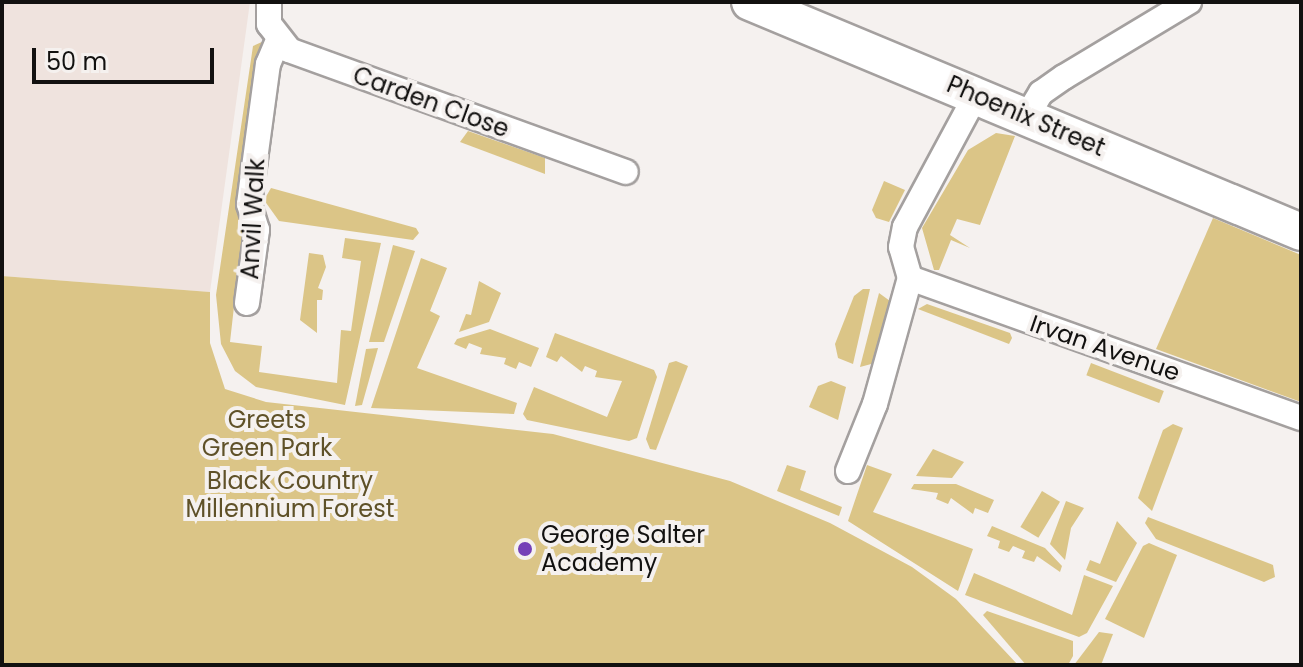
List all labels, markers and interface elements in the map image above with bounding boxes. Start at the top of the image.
scale bar [36,32,218,82]
text: 50 m [46,45,107,78]
street label: Carden Close [349,60,513,144]
street label: Phoenix Street [943,70,1109,162]
street label: Anvil Walk [235,158,271,280]
street label: Irvan Avenue [1026,309,1184,387]
park label: Greets Green Park [202,406,332,462]
park label: Black Country Millennium Forest [186,467,394,523]
place label: George Salter Academy [541,521,705,577]
marker: George Salter Academy [516,540,534,558]

